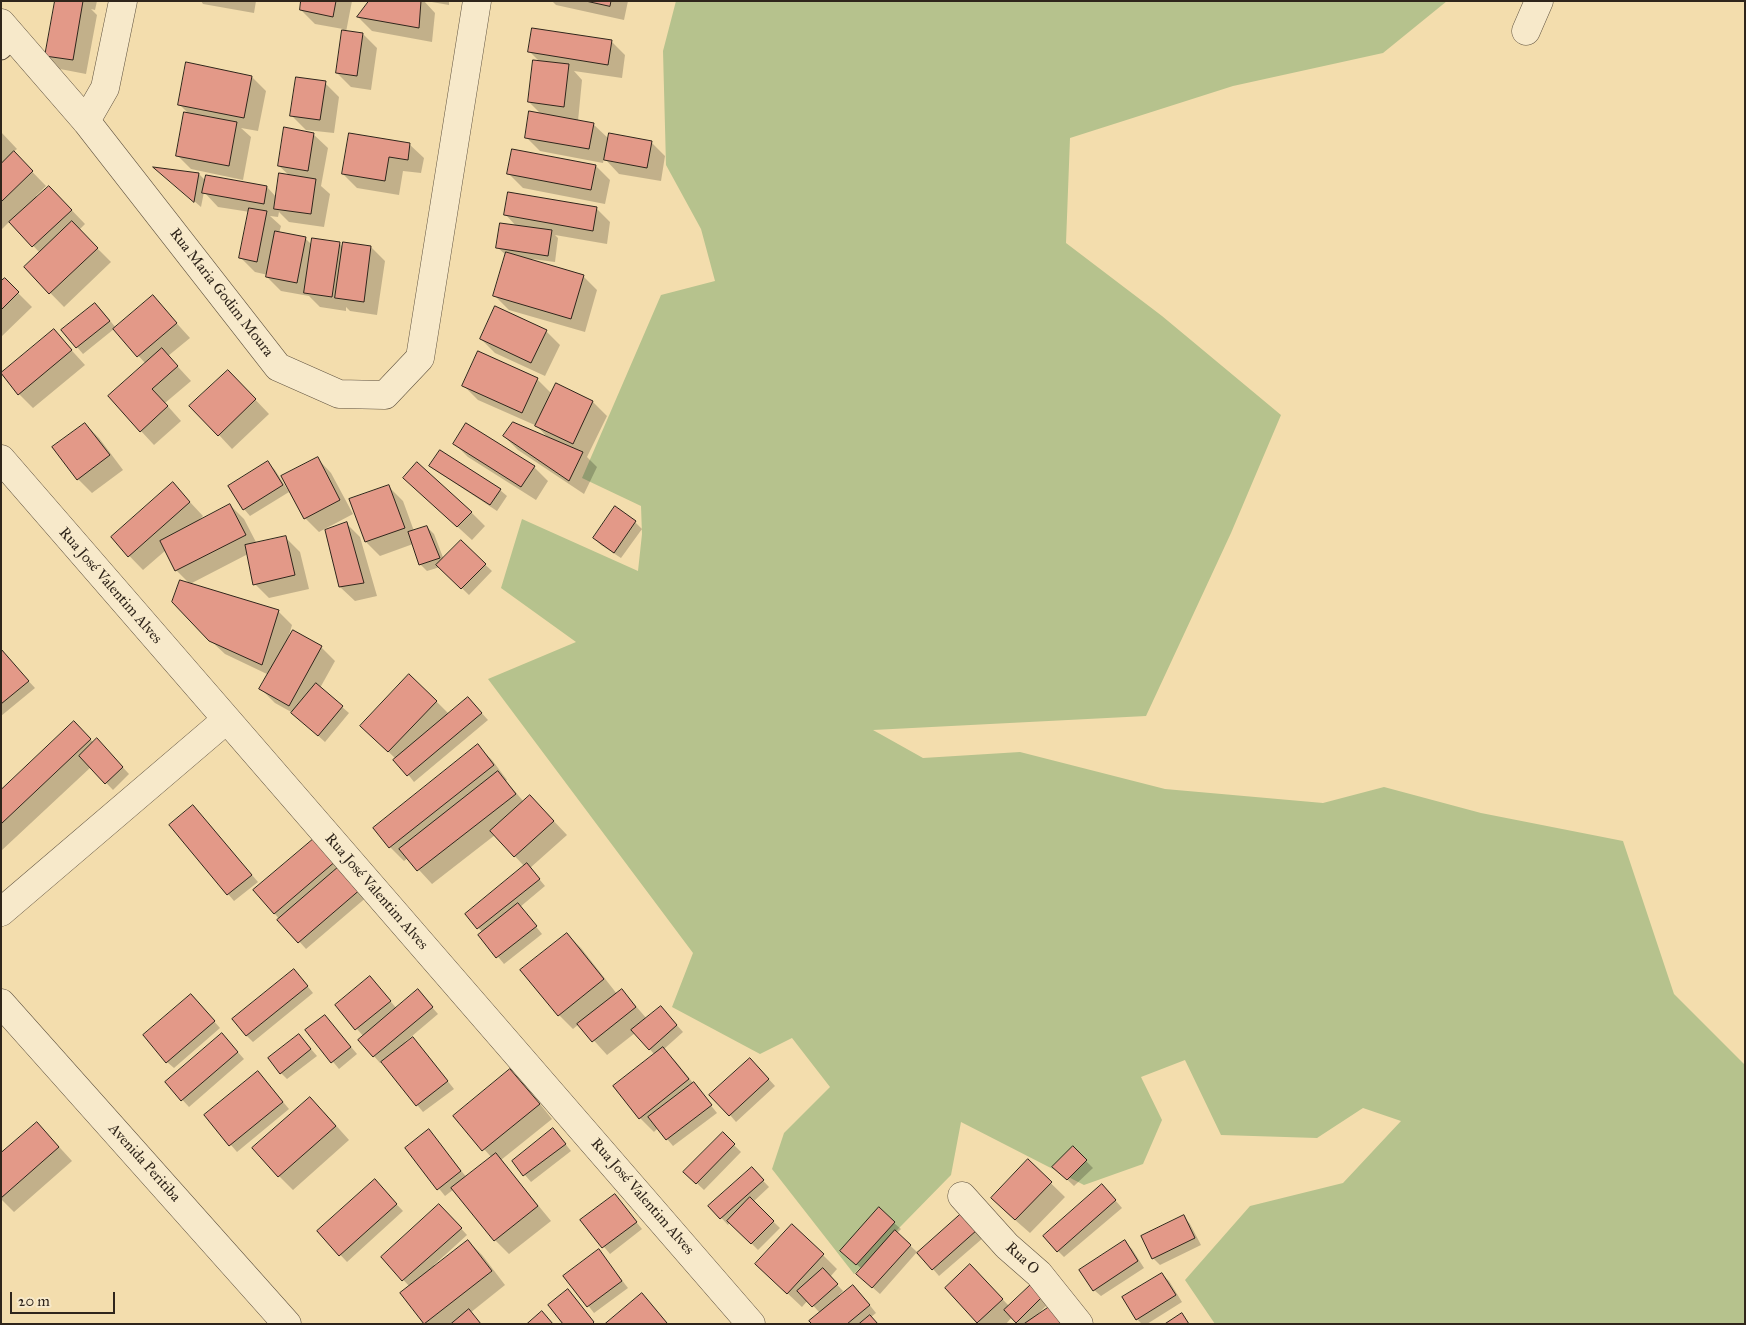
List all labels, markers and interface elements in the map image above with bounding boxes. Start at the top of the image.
street label: Rua Maria Godim Moura [165,225,277,361]
street label: Rua José Valentim Alves [55,524,165,648]
street label: Rua José Valentim Alves [321,830,431,954]
street label: Avenida Peritiba [104,1120,184,1206]
street label: Rua José Valentim Alves [587,1135,697,1259]
street label: Rua O [1001,1239,1043,1279]
scale bar [12,1282,118,1314]
text: 20 m [18,1292,50,1310]

